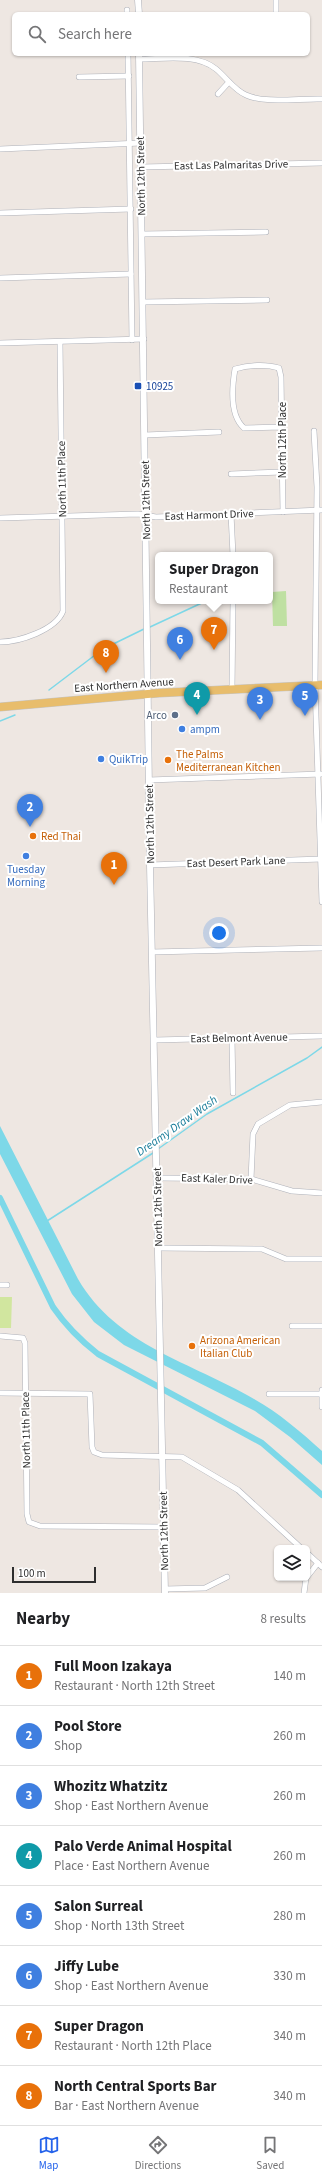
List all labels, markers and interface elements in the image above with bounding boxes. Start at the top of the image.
search box [12,12,310,56]
icon: search [26,23,48,45]
text: Search here [58,24,132,45]
street label: North 12th Street [133,136,149,216]
street label: East Las Palmaritas Drive [174,156,289,173]
place label: 10925 [146,379,173,394]
marker: 10925 [133,381,143,391]
street label: North 12th Place [275,401,290,478]
street label: North 11th Place [54,440,70,517]
street label: North 12th Street [138,460,154,540]
street label: East Harmont Drive [164,506,254,524]
popup [155,552,273,604]
text: Super Dragon [169,559,259,580]
text: Restaurant [169,580,228,598]
pin: 7 [201,617,227,650]
pin: 6 [167,627,193,660]
pin: 8 [93,640,119,673]
street label: East Northern Avenue [74,674,175,696]
pin: 4 [184,682,210,715]
pin: 5 [292,683,318,716]
pin: 3 [247,687,273,720]
place label: Arco [147,708,167,723]
marker: Arco [170,710,180,720]
place label: ampm [190,722,220,737]
marker: ampm [177,724,187,734]
place label: The Palms Mediterranean Kitchen [176,747,280,775]
place label: QuikTrip [109,752,148,767]
marker: QuikTrip [96,754,106,764]
marker: The Palms Mediterranean Kitchen [163,755,173,765]
street label: North 12th Street [142,784,158,864]
pin: 2 [17,794,43,827]
place label: Red Thai [41,829,81,844]
marker: Red Thai [28,831,38,841]
marker: Tuesday Morning [21,851,31,861]
pin: 1 [101,852,127,885]
street label: East Desert Park Lane [186,853,286,871]
place label: Tuesday Morning [7,862,45,890]
your location [209,923,229,943]
street label: East Belmont Avenue [190,1030,288,1046]
water label: Dreamy Draw Wash [133,1092,221,1160]
street label: North 12th Street [150,1167,166,1247]
street label: East Kaler Drive [181,1170,254,1188]
place label: Arizona American Italian Club [200,1333,280,1361]
marker: Arizona American Italian Club [187,1341,197,1351]
street label: North 11th Place [18,1391,34,1468]
street label: North 12th Street [156,1491,172,1571]
map controls [274,1545,310,1581]
button: layers [274,1545,310,1581]
scale bar [12,1565,96,1584]
text: 100 m [18,1566,46,1581]
text: Nearby [16,1607,70,1631]
text: 8 results [261,1610,306,1628]
text: Full Moon Izakaya [54,1656,172,1677]
text: 1 [26,1667,32,1685]
text: 140 m [273,1667,306,1685]
text: Restaurant · North 12th Street [54,1677,215,1695]
text: Pool Store [54,1716,122,1737]
text: 2 [26,1727,32,1745]
text: 260 m [273,1727,306,1745]
text: Shop [54,1737,82,1755]
text: Whozitz Whatzitz [54,1776,167,1797]
text: 3 [26,1787,32,1805]
text: 260 m [273,1787,306,1805]
text: Shop · East Northern Avenue [54,1797,208,1815]
text: Palo Verde Animal Hospital [54,1836,232,1857]
text: 4 [26,1847,32,1865]
text: 260 m [273,1847,306,1865]
text: Place · East Northern Avenue [54,1857,210,1875]
text: Salon Surreal [54,1896,143,1917]
text: 5 [26,1907,32,1925]
text: 280 m [273,1907,306,1925]
text: Shop · North 13th Street [54,1917,184,1935]
text: Jiffy Lube [54,1956,119,1977]
text: 6 [26,1967,32,1985]
text: 330 m [273,1967,306,1985]
text: Shop · East Northern Avenue [54,1977,208,1995]
text: Super Dragon [54,2016,144,2037]
text: 7 [26,2027,32,2045]
text: 340 m [273,2027,306,2045]
text: Restaurant · North 12th Place [54,2037,212,2055]
text: North Central Sports Bar [54,2076,217,2097]
text: 8 [26,2087,32,2105]
text: 340 m [273,2087,306,2105]
text: Bar · East Northern Avenue [54,2097,199,2115]
tab: Map [38,2134,60,2173]
tab: Directions [135,2134,181,2173]
tab: Saved [256,2134,284,2173]

